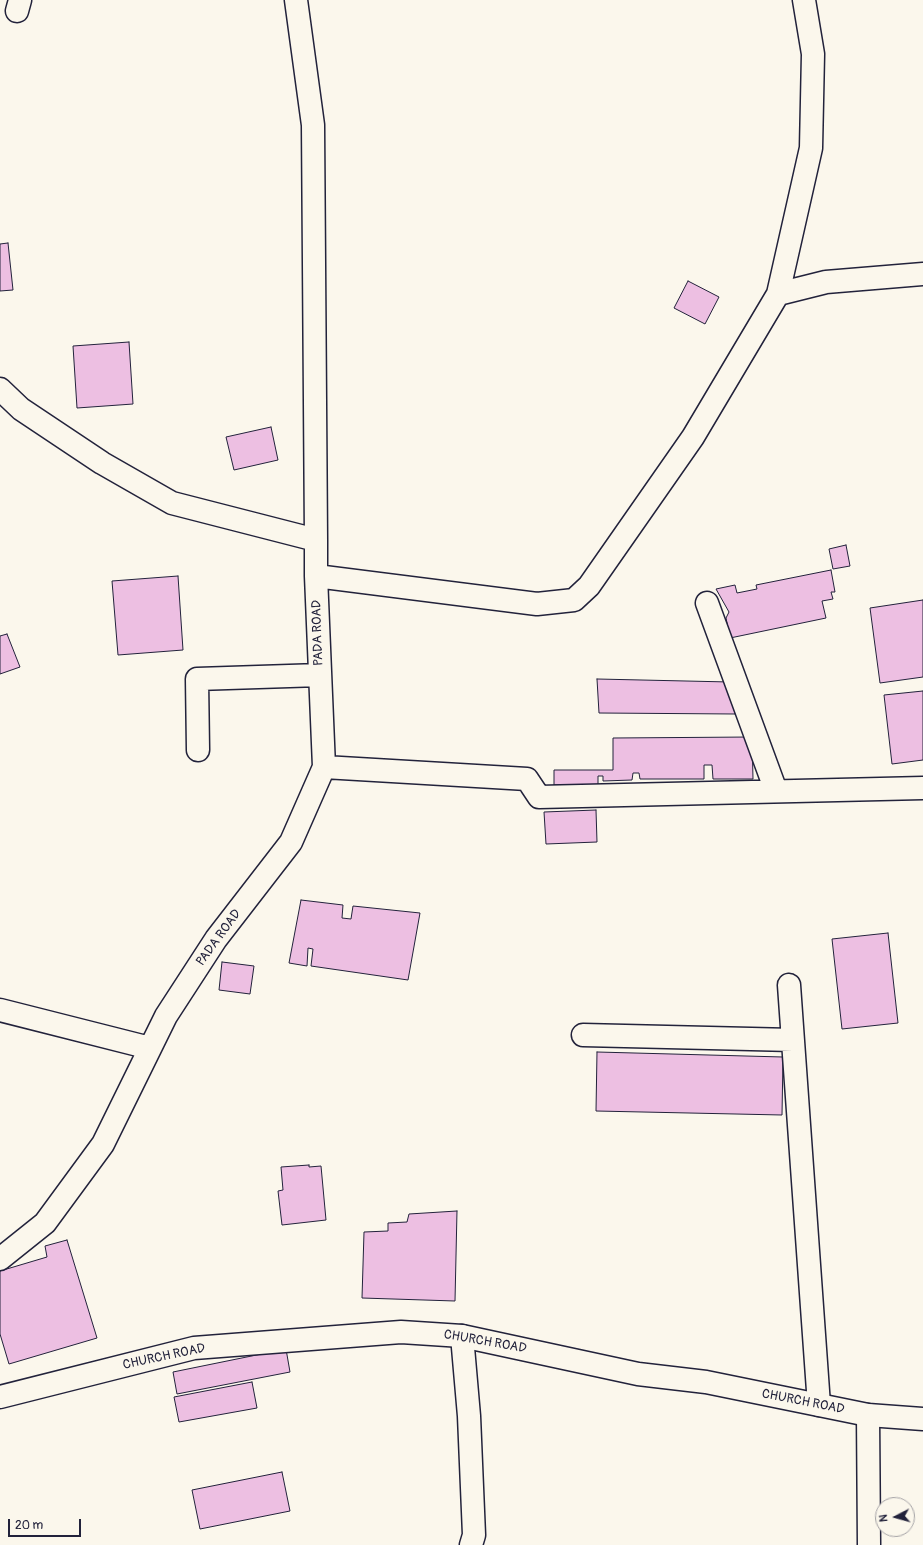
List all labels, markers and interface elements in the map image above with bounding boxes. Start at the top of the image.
street label: PADA ROAD [309,600,327,666]
street label: PADA ROAD [193,907,245,969]
street label: CHURCH ROAD [442,1327,528,1357]
street label: CHURCH ROAD [121,1341,207,1373]
street label: CHURCH ROAD [760,1386,846,1418]
north arrow [875,1497,915,1537]
scale bar [10,1511,83,1537]
text: N [877,1514,890,1523]
text: 20 m [15,1518,43,1533]

